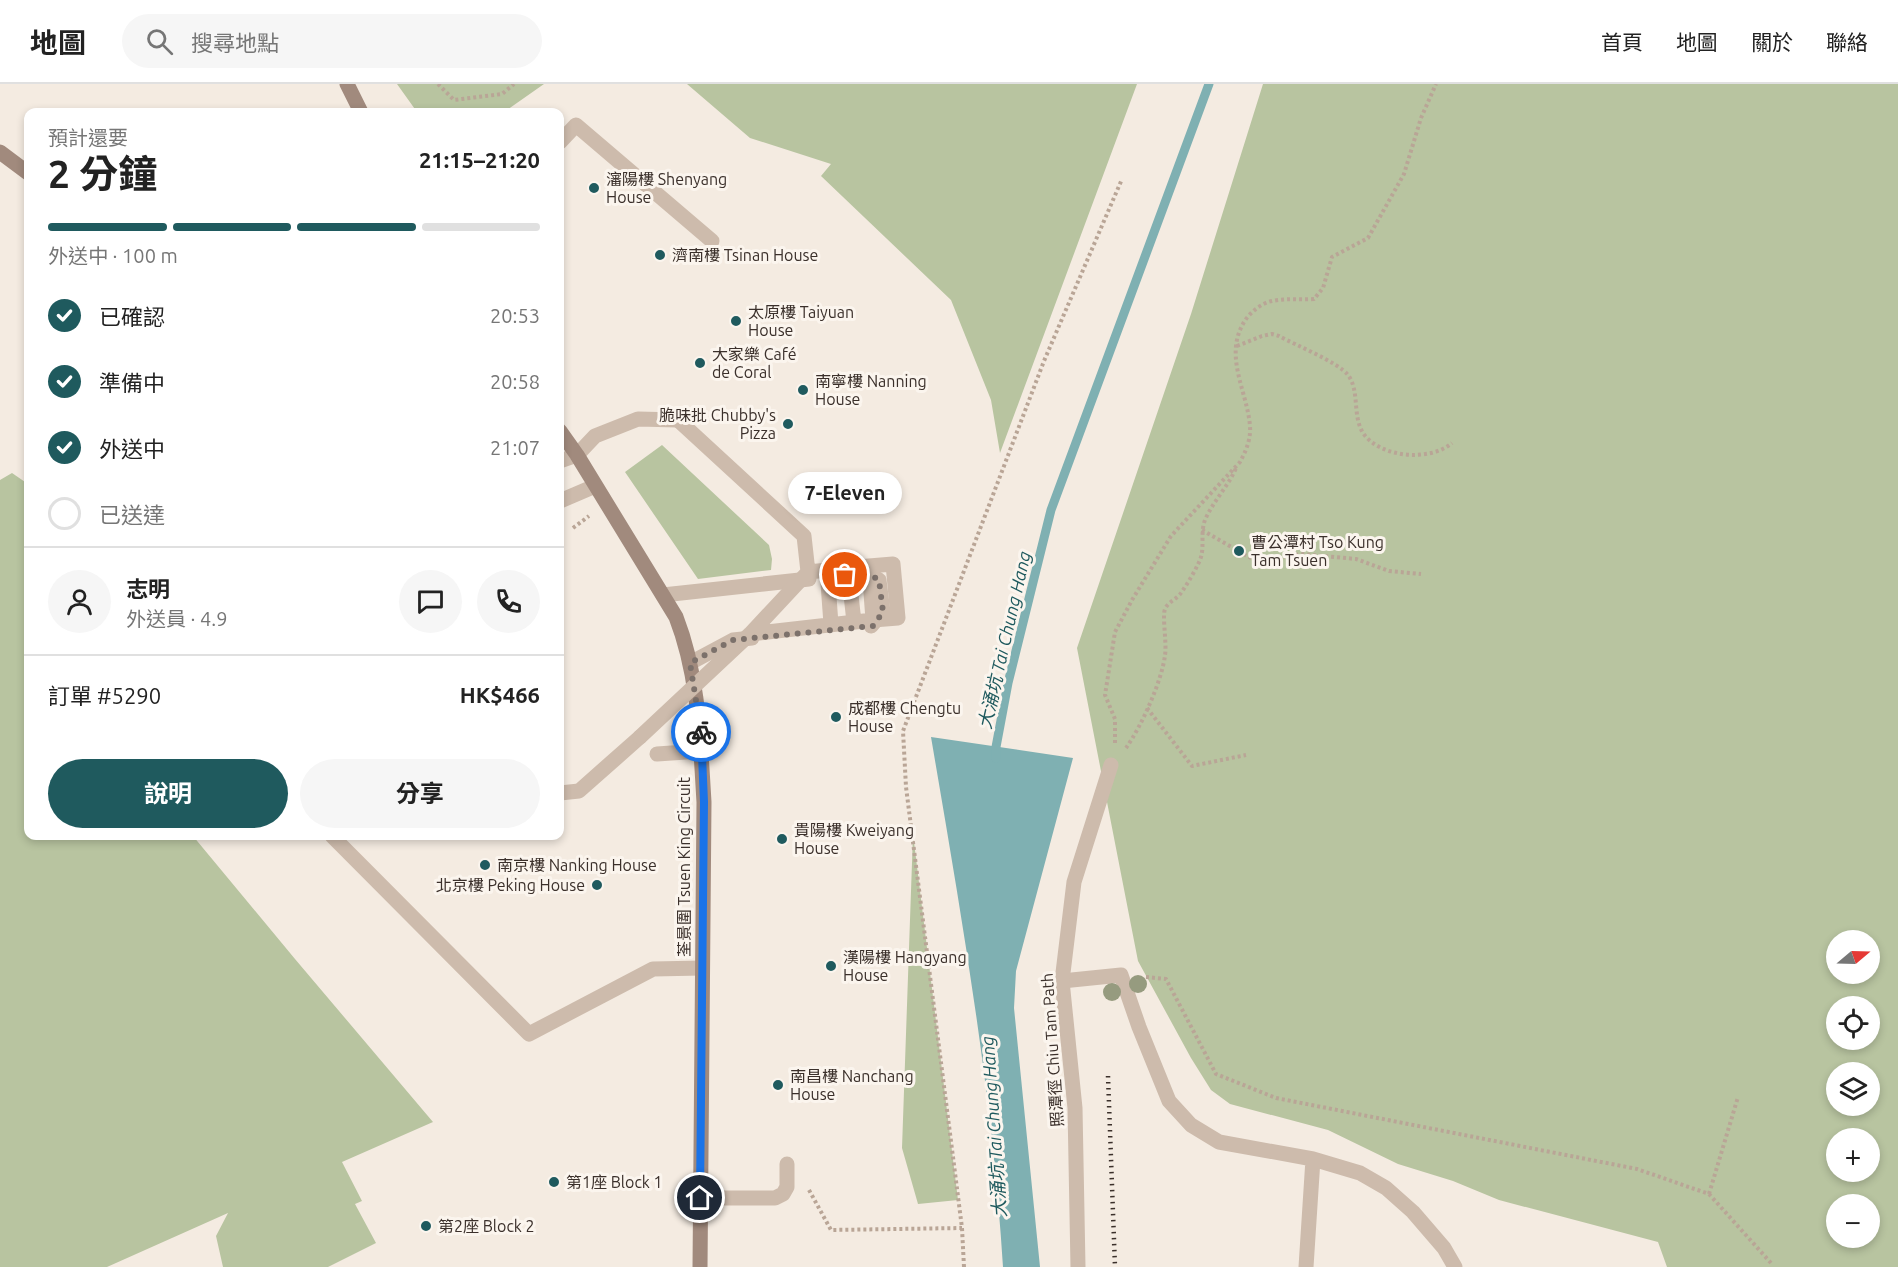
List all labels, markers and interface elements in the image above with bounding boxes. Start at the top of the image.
search box [122,14,542,68]
icon: search [143,25,176,58]
text: 地圖 [30,27,86,58]
text: 搜尋地點 [191,30,279,55]
text: 首頁 [1601,30,1643,54]
text: 地圖 [1676,30,1718,54]
text: 關於 [1751,30,1793,54]
text: 聯絡 [1826,30,1868,54]
text: 預計還要 [48,126,128,149]
text: 21:15–21:20 [419,147,540,172]
text: 2 分鐘 [48,152,157,195]
place label: 瀋陽樓 Shenyang House [606,170,727,206]
marker: 瀋陽樓 Shenyang House [587,181,601,195]
text: 外送中 · 100 m [48,244,178,267]
place label: 濟南樓 Tsinan House [672,246,818,264]
marker: 濟南樓 Tsinan House [653,248,667,262]
icon: check [48,299,81,332]
place label: 太原樓 Taiyuan House [748,303,854,339]
text: 已確認 [99,304,165,329]
text: 20:53 [490,304,540,327]
marker: 太原樓 Taiyuan House [729,314,743,328]
place label: 大家樂 Café de Coral [712,345,797,381]
marker: 大家樂 Café de Coral [693,356,707,370]
icon: check [48,365,81,398]
text: 準備中 [99,370,165,395]
text: 20:58 [490,370,540,393]
place label: 南寧樓 Nanning House [815,372,927,408]
marker: 南寧樓 Nanning House [796,383,810,397]
place label: 脆味批 Chubby's Pizza [659,406,776,442]
marker: 脆味批 Chubby's Pizza [781,417,795,431]
icon: check [48,431,81,464]
text: 外送中 [99,436,165,461]
text: 21:07 [490,436,540,459]
callout: 7-Eleven [788,473,902,515]
text: 7-Eleven [805,481,886,504]
text: 已送達 [99,502,165,527]
place label: 曹公潭村 Tso Kung Tam Tsuen [1251,533,1384,569]
marker: 曹公潭村 Tso Kung Tam Tsuen [1232,544,1246,558]
pin [819,549,870,600]
water label: 大涌坑 Tai Chung Hang [974,549,1034,731]
icon: bag [828,558,861,591]
button: person [48,570,111,633]
button: chat [399,570,462,633]
button: phone [477,570,540,633]
text: 志明 [126,576,170,601]
text: 外送員 · 4.9 [126,607,228,630]
text: HK$466 [460,682,540,707]
text: 訂單 #5290 [48,683,161,708]
place label: 成都樓 Chengtu House [848,699,961,735]
courier [671,702,731,762]
marker: 成都樓 Chengtu House [829,710,843,724]
icon: bike [685,716,718,749]
button: 說明 [48,759,288,828]
button: 分享 [300,759,540,828]
street label: 荃景圍 Tsuen King Circuit [675,776,693,957]
place label: 貴陽樓 Kweiyang House [794,821,914,857]
marker: 貴陽樓 Kweiyang House [775,832,789,846]
place label: 南京樓 Nanking House [497,856,657,874]
marker: 南京樓 Nanking House [478,858,492,872]
place label: 北京樓 Peking House [436,876,585,894]
marker: 北京樓 Peking House [590,878,604,892]
north arrow [1826,930,1880,984]
map controls [1826,930,1880,1248]
place label: 漢陽樓 Hangyang House [843,948,967,984]
marker: 漢陽樓 Hangyang House [824,959,838,973]
street label: 照潭徑 Chiu Tam Path [1038,972,1066,1128]
button: locate [1826,996,1880,1050]
water label: 大涌坑 Tai Chung Hang [977,1035,1009,1218]
button: layers [1826,1062,1880,1116]
place label: 南昌樓 Nanchang House [790,1067,914,1103]
marker: 南昌樓 Nanchang House [771,1078,785,1092]
button: + [1826,1128,1880,1182]
pin [674,1172,725,1223]
place label: 第1座 Block 1 [566,1173,663,1191]
marker: 第1座 Block 1 [547,1175,561,1189]
icon: home [683,1181,716,1214]
button: − [1826,1194,1880,1248]
place label: 第2座 Block 2 [438,1217,535,1235]
marker: 第2座 Block 2 [419,1219,433,1233]

